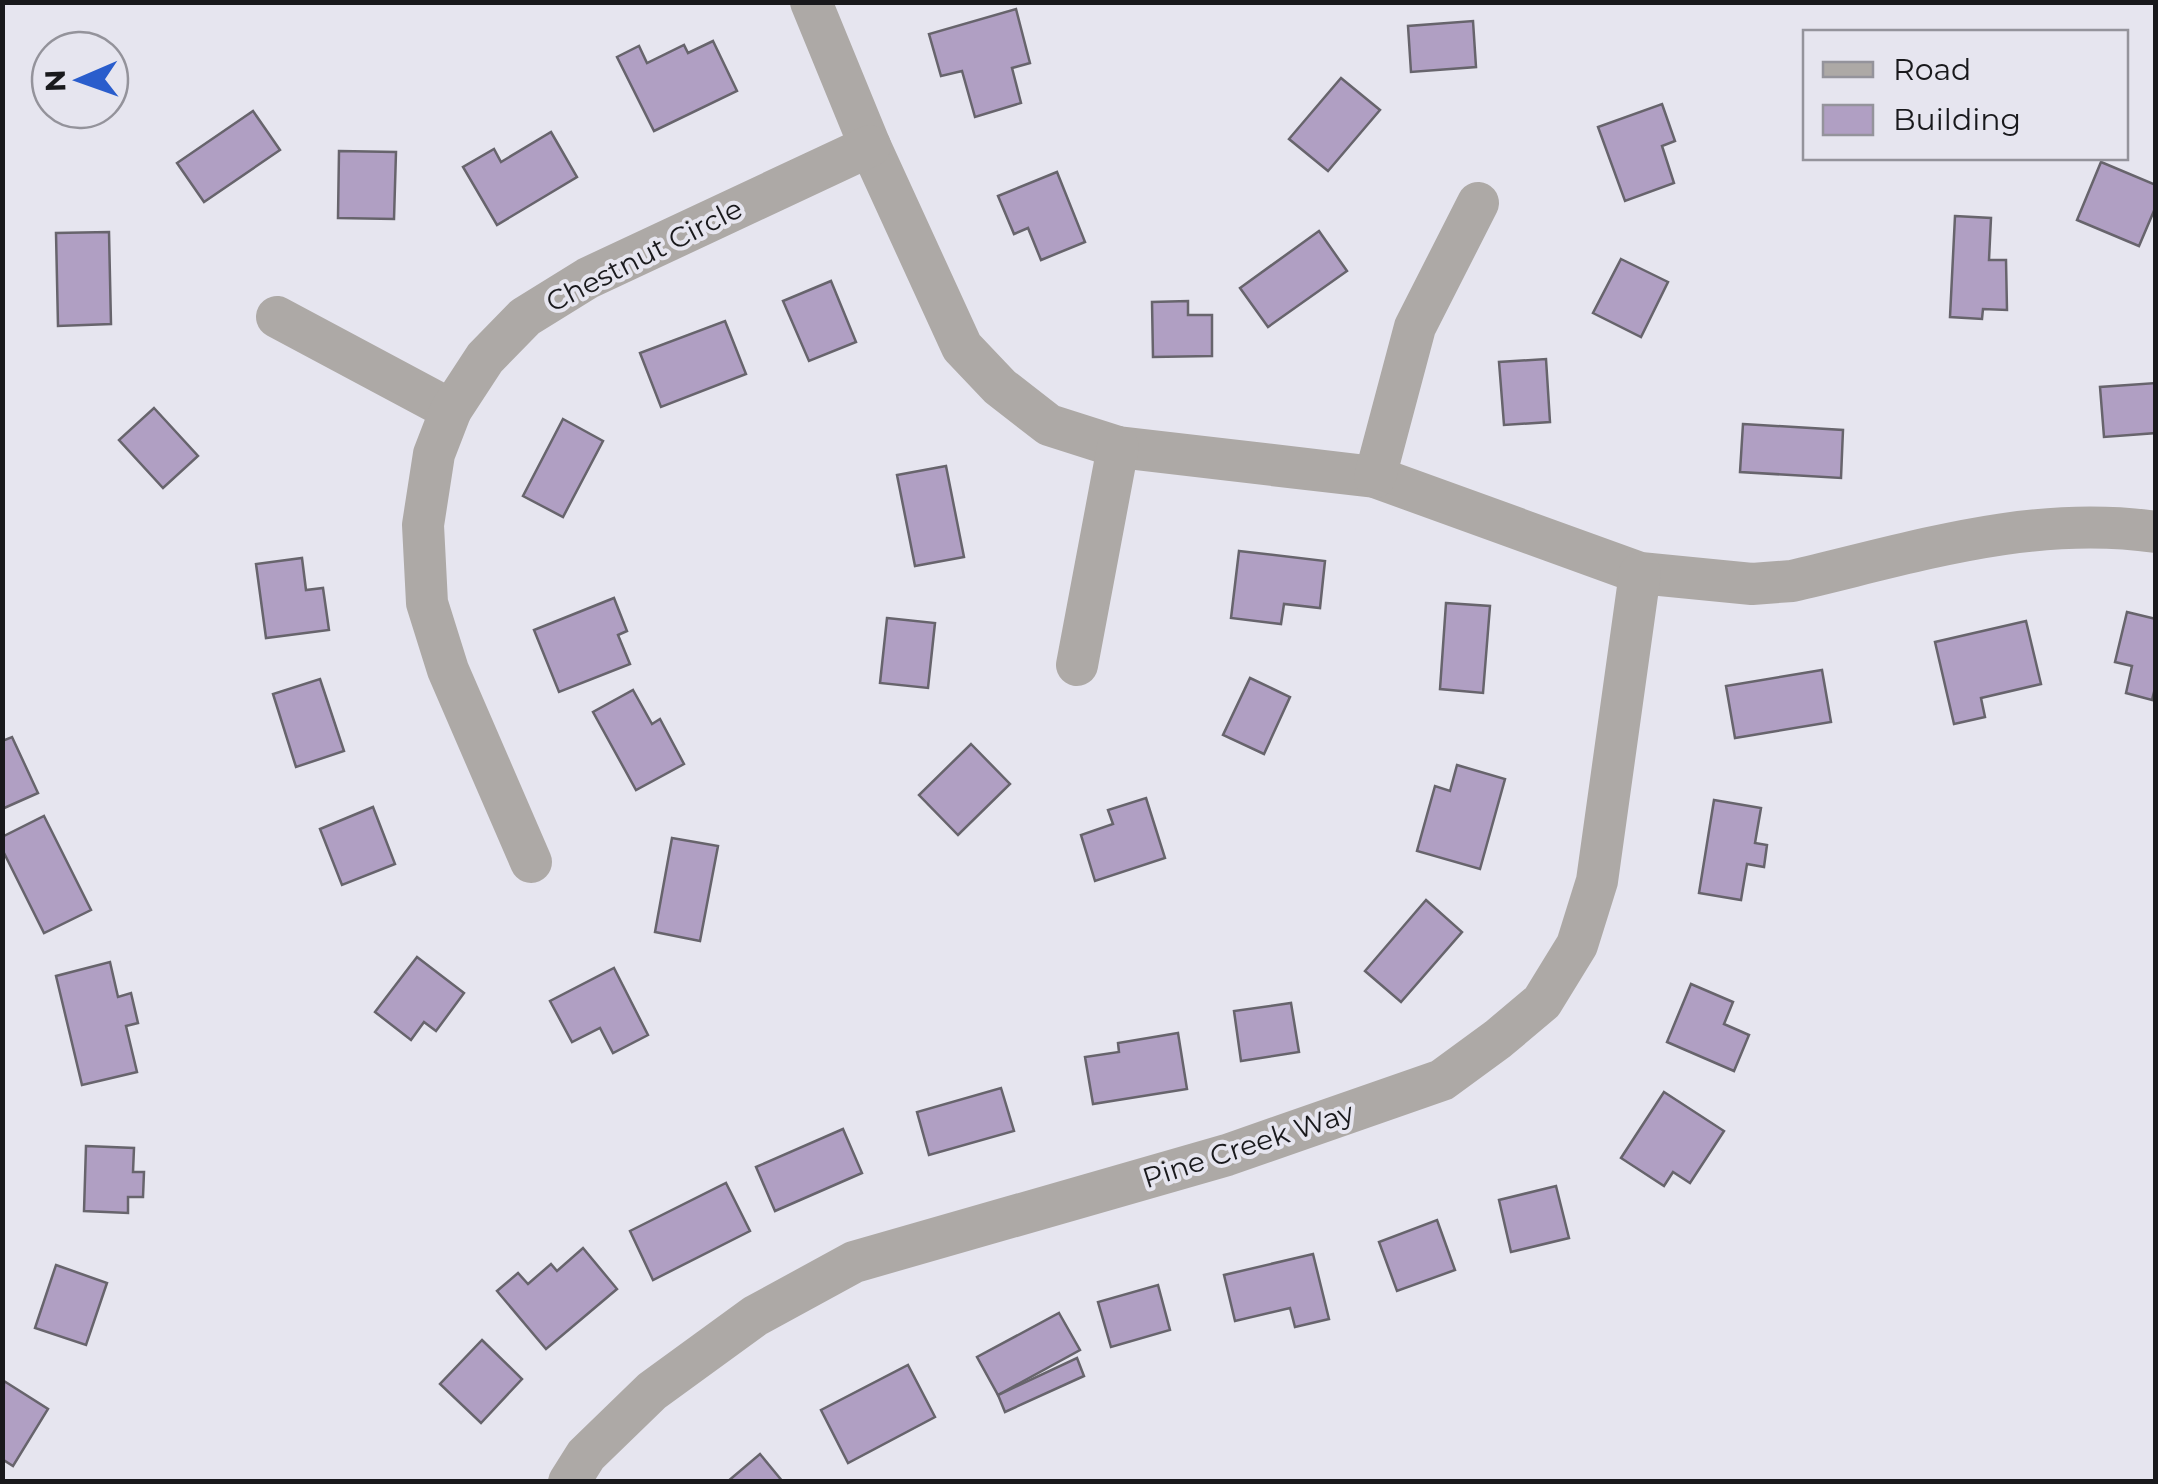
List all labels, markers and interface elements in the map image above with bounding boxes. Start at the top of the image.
north arrow [30,30,130,130]
legend [1803,30,2128,160]
text: Road [1893,51,1971,88]
text: N [38,69,72,93]
text: Building [1893,101,2021,138]
street label: Chestnut Circle [540,191,748,319]
street label: Pine Creek Way [1138,1095,1359,1195]

